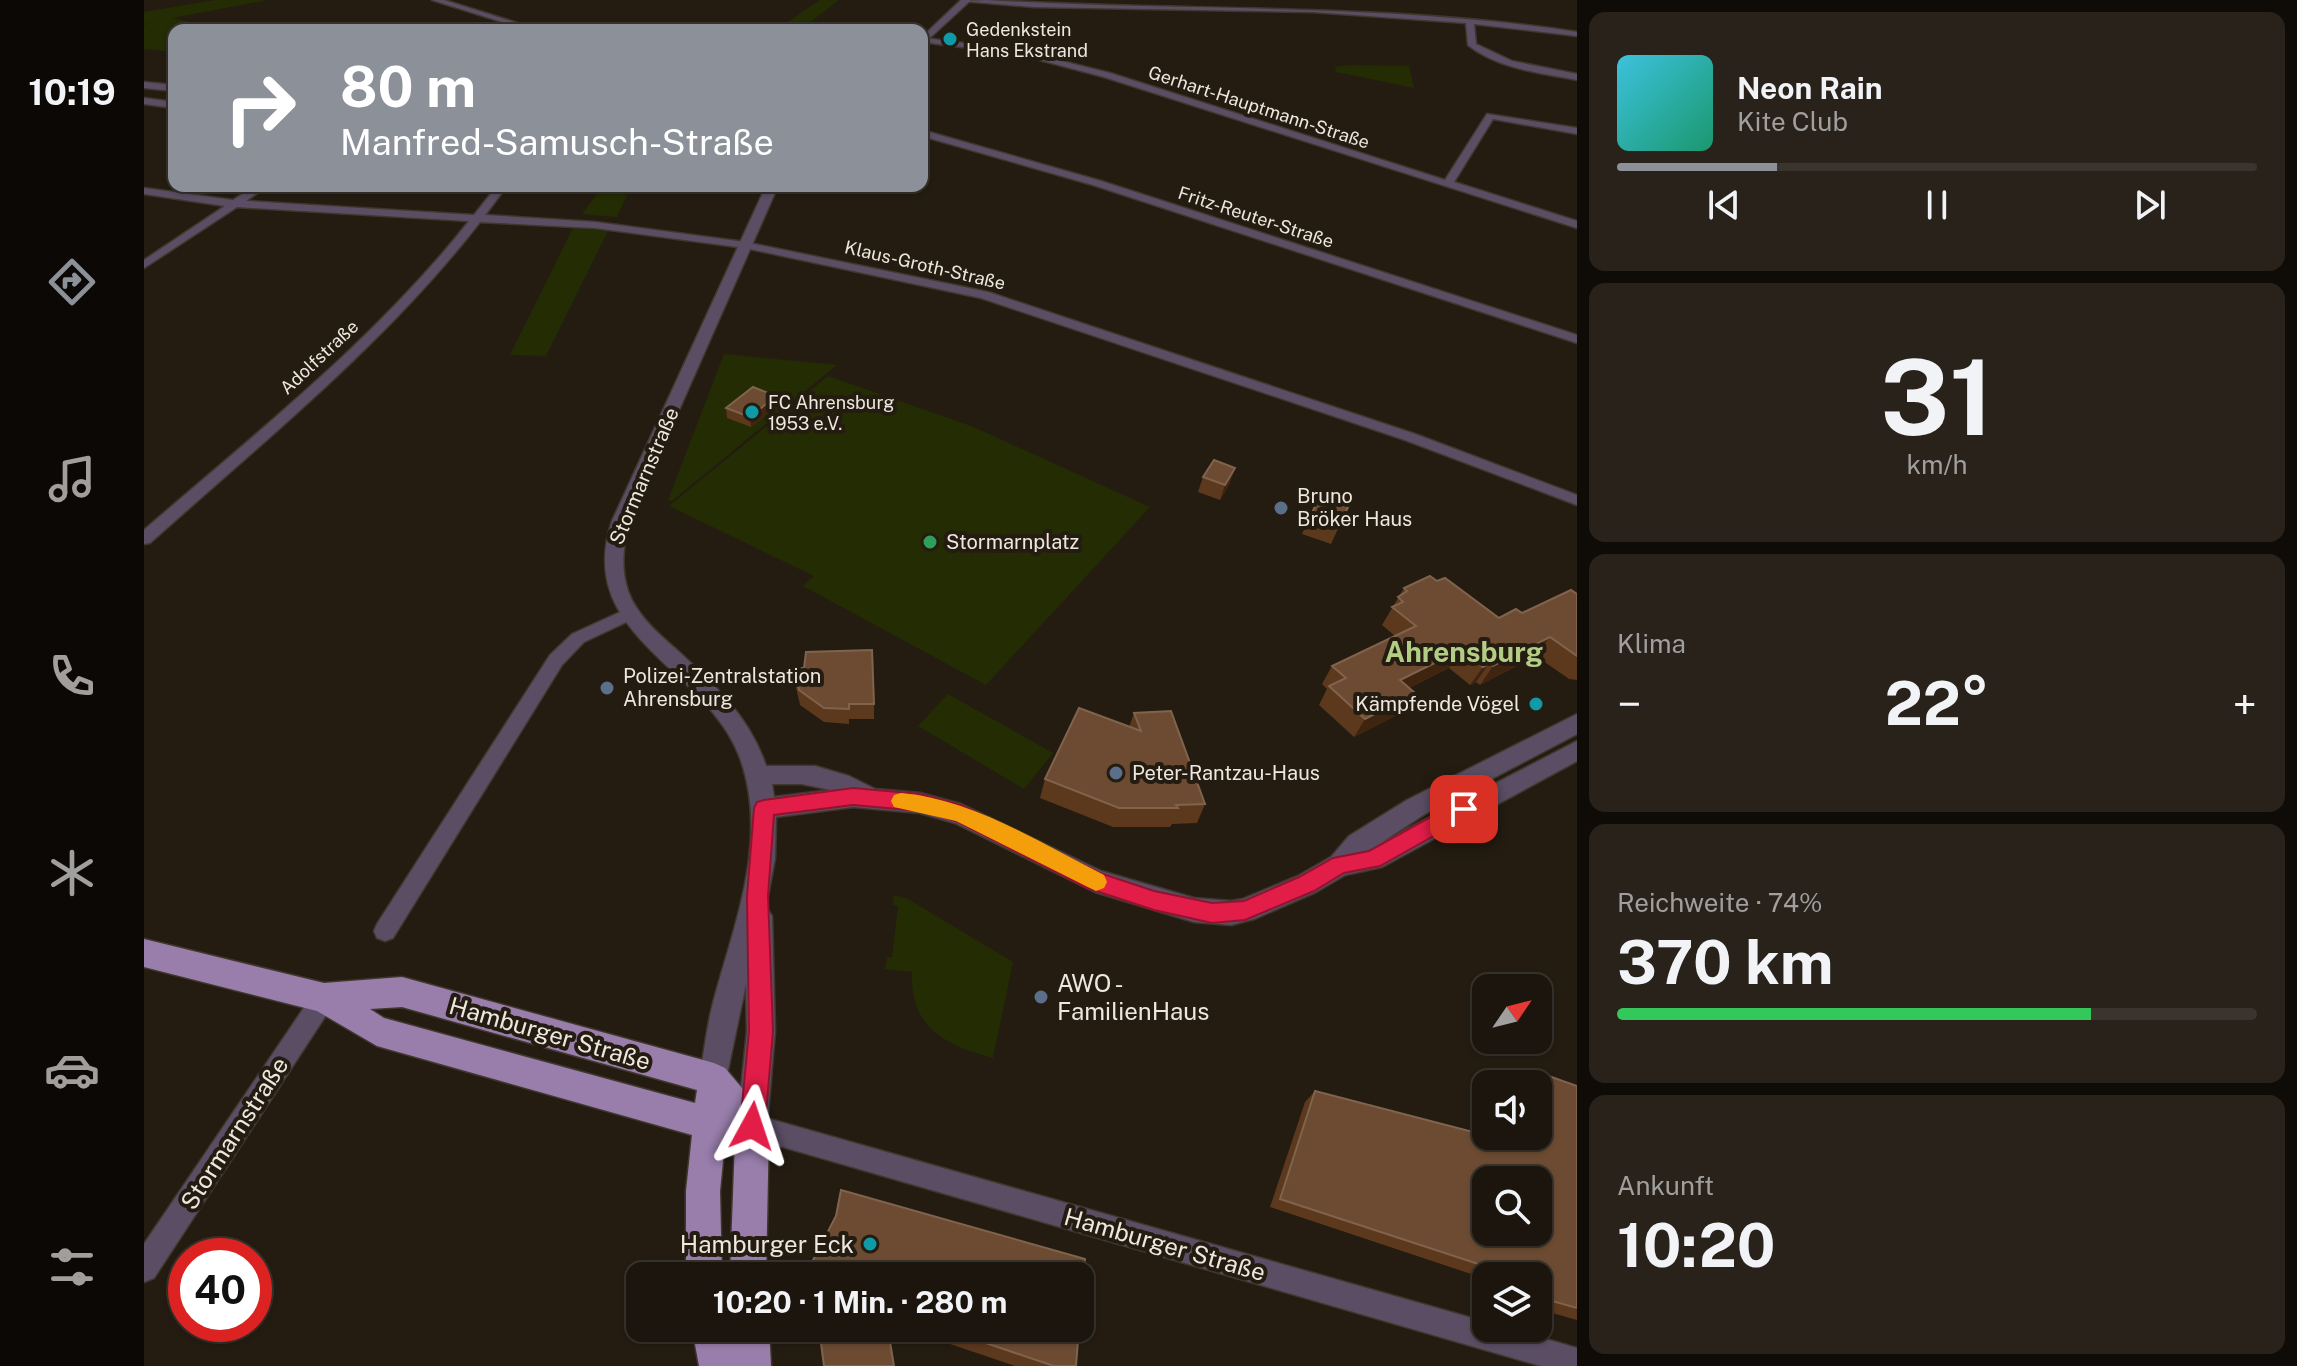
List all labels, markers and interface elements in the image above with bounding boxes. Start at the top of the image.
place label: Gedenkstein Hans Ekstrand [966,19,1088,61]
marker: Gedenkstein Hans Ekstrand [941,30,959,48]
text: 80 m [340,54,476,120]
icon: right [208,56,312,160]
street label: Gerhart-Hauptmann-Straße [1146,61,1372,153]
text: Neon Rain [1737,70,1883,106]
text: 10:19 [28,71,116,113]
text: Kite Club [1737,106,1848,137]
text: Manfred-Samusch-Straße [340,121,774,163]
street label: Fritz-Reuter-Straße [1176,182,1336,252]
icon: previous [1702,183,1746,227]
icon: pause [1915,183,1959,227]
icon: next [2128,183,2172,227]
street label: Klaus-Groth-Straße [843,236,1007,294]
icon: directions [44,254,100,310]
street label: Adolfstraße [276,316,362,398]
text: 31 [1880,336,1994,458]
place label: FC Ahrensburg 1953 e.V. [768,392,894,434]
marker: FC Ahrensburg 1953 e.V. [743,403,761,421]
street label: Stormarnstraße [604,404,684,548]
text: km/h [1906,449,1968,480]
icon: music [44,451,100,507]
place label: Bruno Bröker Haus [1297,484,1412,531]
marker: Bruno Bröker Haus [1272,499,1290,517]
place label: Stormarnplatz [946,530,1079,554]
marker: Stormarnplatz [921,533,939,551]
text: Klima [1617,628,1686,659]
district label: Ahrensburg [1385,635,1543,668]
icon: phone [44,648,100,704]
place label: Polizei-Zentralstation Ahrensburg [623,664,821,711]
text: 22° [1885,668,1989,739]
text: − [1617,678,1641,730]
text: + [2233,678,2257,730]
marker: Polizei-Zentralstation Ahrensburg [598,679,616,697]
place label: Kämpfende Vögel [1355,692,1520,716]
marker: Kämpfende Vögel [1527,695,1545,713]
place label: Peter-Rantzau-Haus [1132,761,1320,785]
marker: Peter-Rantzau-Haus [1107,764,1125,782]
pin [1430,775,1498,843]
icon: arrive [1442,787,1486,831]
icon: climate [44,845,100,901]
text: Reichweite · 74% [1617,887,1823,918]
text: 370 km [1617,927,1834,998]
place label: AWO - FamilienHaus [1057,969,1209,1025]
north arrow [1472,974,1552,1054]
map controls [1472,974,1552,1342]
marker: AWO - FamilienHaus [1032,988,1050,1006]
street label: Hamburger Straße [446,991,654,1075]
icon: car [44,1042,100,1098]
street label: Stormarnstraße [174,1052,294,1214]
button: sound [1472,1070,1552,1150]
position arrow [710,1084,794,1168]
button: search [1472,1166,1552,1246]
text: Ankunft [1617,1170,1714,1201]
street label: Hamburger Straße [1061,1202,1269,1286]
text: 10:20 [1617,1210,1776,1281]
place label: Hamburger Eck [680,1230,854,1258]
marker: Hamburger Eck [861,1235,879,1253]
speed limit sign: 40 [168,1238,272,1342]
icon: filters [44,1239,100,1295]
button: layers [1472,1262,1552,1342]
text: 10:20 · 1 Min. · 280 m [713,1284,1007,1320]

